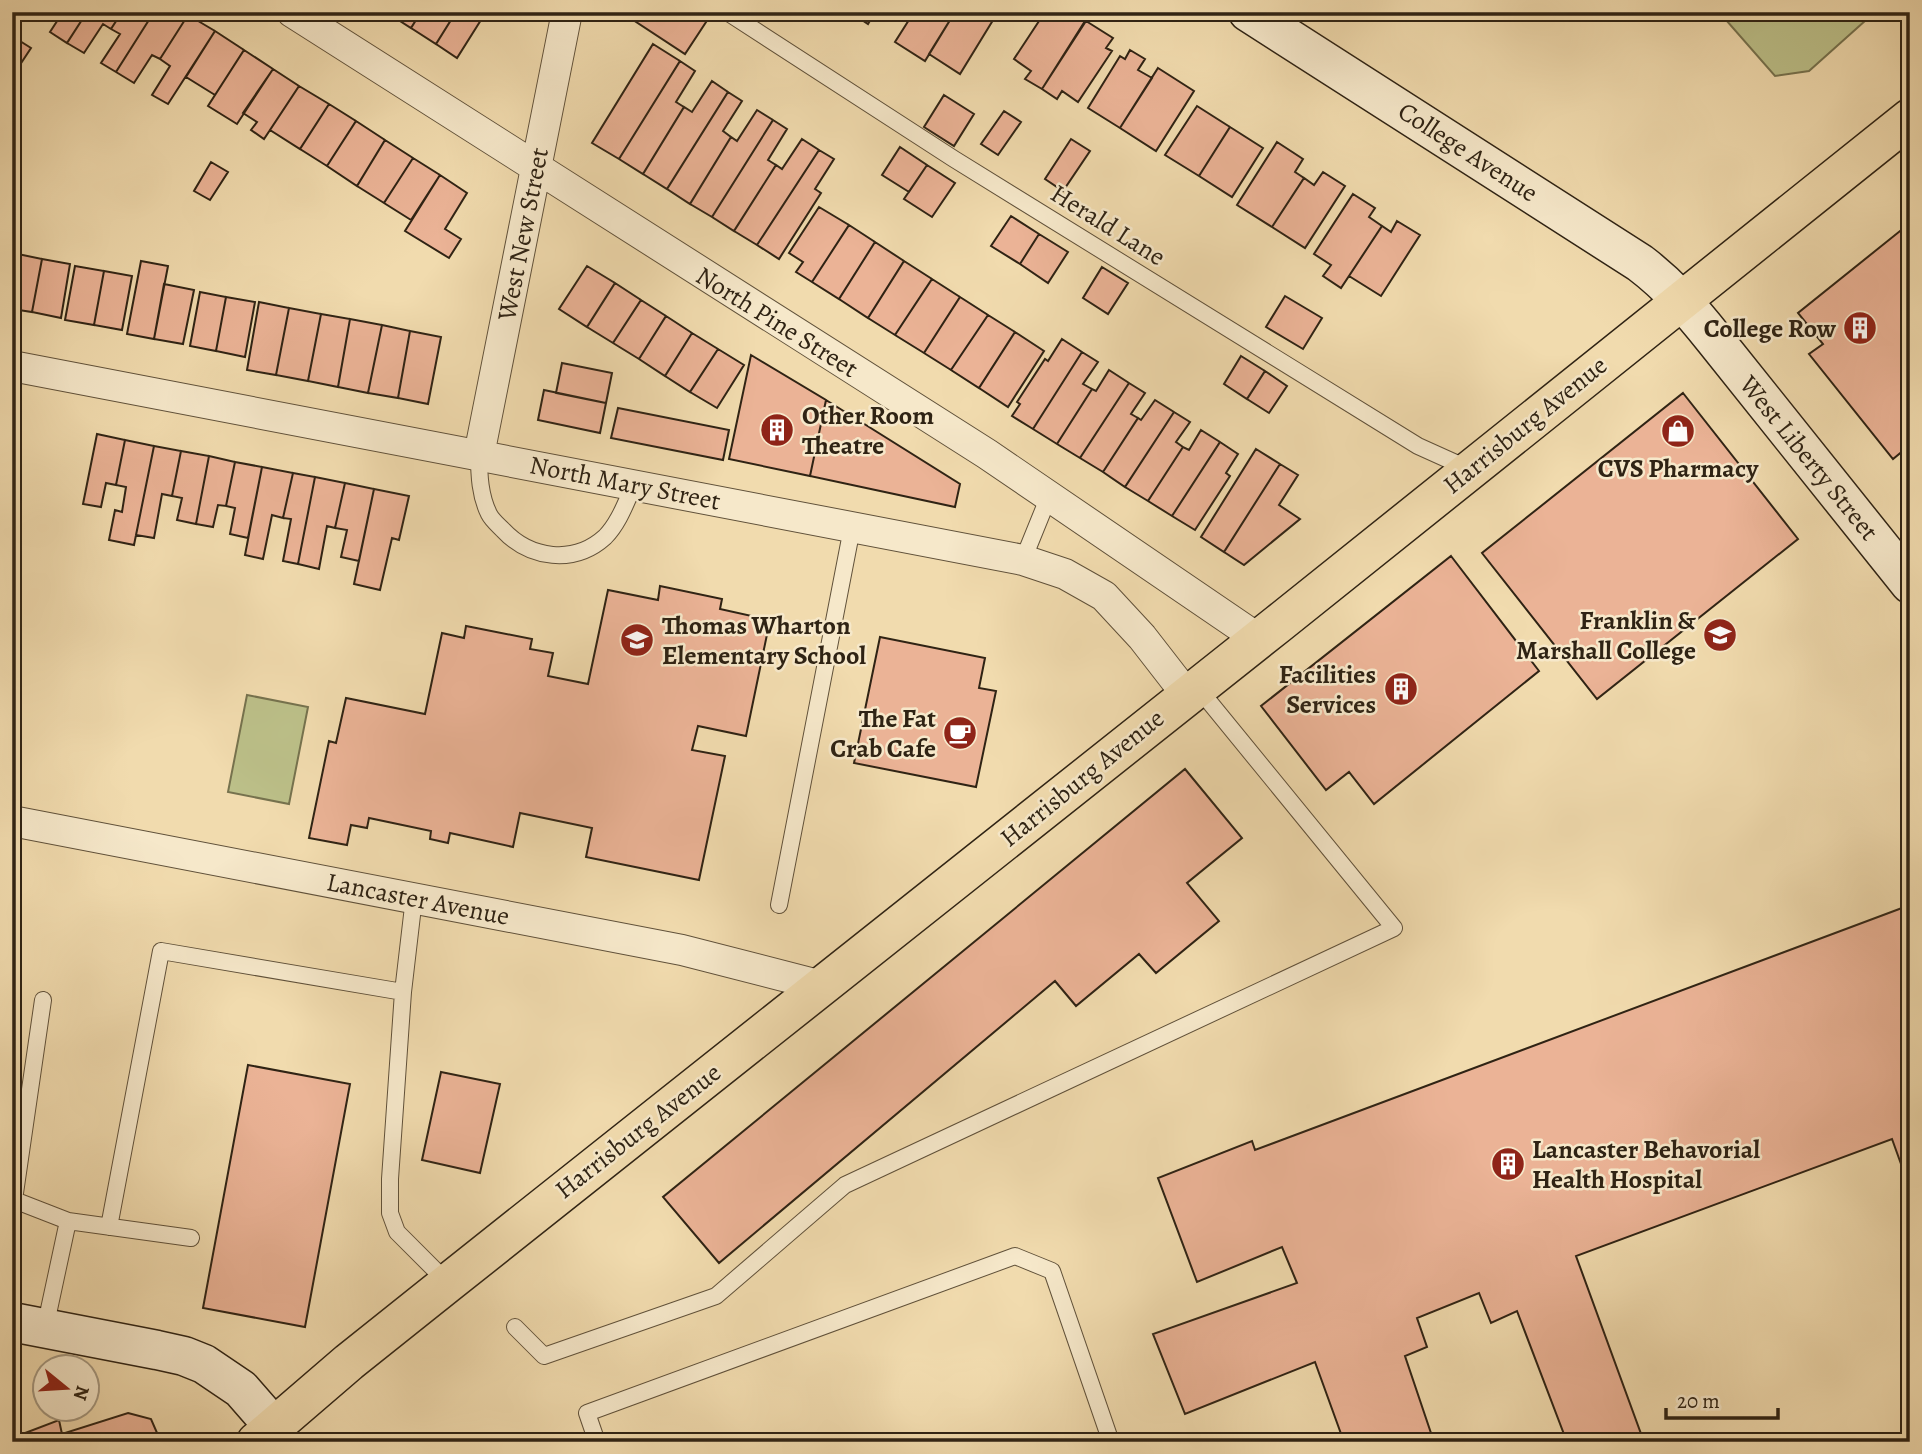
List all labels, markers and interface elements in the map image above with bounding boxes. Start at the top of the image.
street label: College Avenue [1391,94,1545,210]
street label: West New Street [489,144,557,324]
street label: Herald Lane [1044,176,1172,274]
street label: North Pine Street [689,258,865,386]
building icon: College Row [1841,309,1879,347]
place label: College Row [1704,311,1837,346]
street label: Harrisburg Avenue [1436,348,1614,502]
street label: West Liberty Street [1731,367,1887,548]
place label: Other Room Theatre [802,398,934,463]
building icon: Other Room Theatre [758,411,796,449]
shop icon: CVS Pharmacy [1659,412,1697,450]
street label: North Mary Street [527,447,724,519]
place label: CVS Pharmacy [1598,451,1759,486]
place label: Franklin & Marshall College [1516,603,1696,668]
place label: Thomas Wharton Elementary School [662,608,866,673]
school or university icon: Franklin & Marshall College [1701,616,1739,654]
school or university icon: Thomas Wharton Elementary School [618,621,656,659]
place label: Facilities Services [1279,657,1376,722]
building icon: Facilities Services [1382,670,1420,708]
place label: The Fat Crab Cafe [830,701,936,766]
street label: Harrisburg Avenue [993,701,1171,855]
cafe icon: The Fat Crab Cafe [941,714,979,752]
street label: Lancaster Avenue [324,864,512,934]
street label: Harrisburg Avenue [548,1055,728,1207]
place label: Lancaster Behavorial Health Hospital [1532,1132,1760,1197]
building icon: Lancaster Behavorial Health Hospital [1489,1145,1527,1183]
north arrow [32,1352,102,1422]
scale bar [1666,1377,1778,1421]
text: N [67,1382,96,1404]
text: 20 m [1677,1387,1720,1415]

